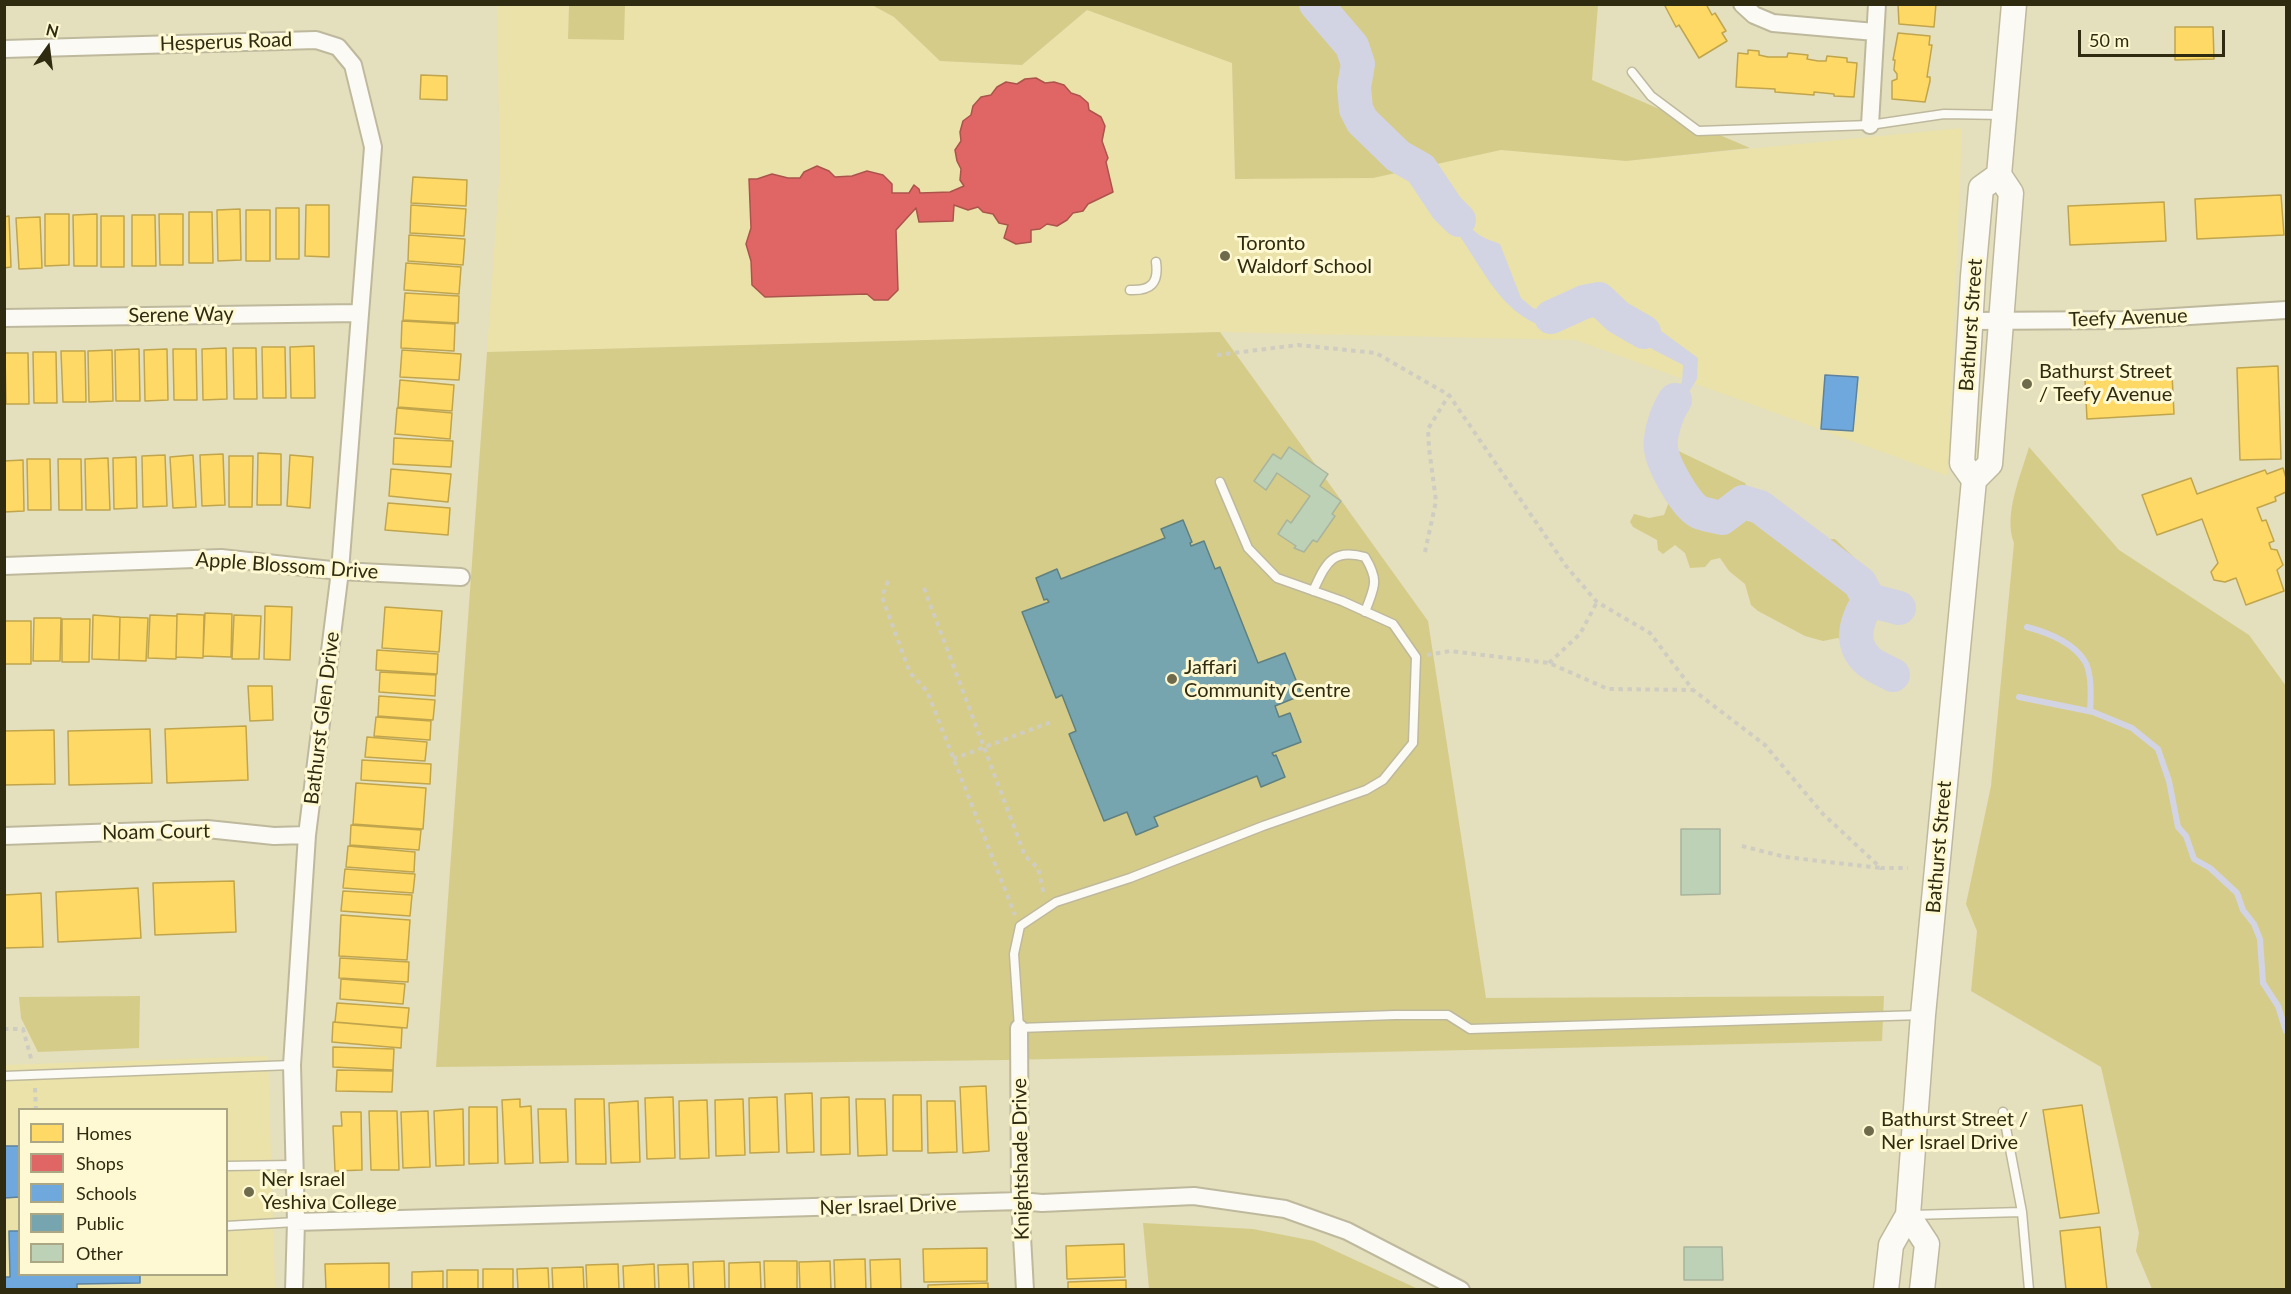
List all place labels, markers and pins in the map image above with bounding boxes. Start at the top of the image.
place label: Toronto Waldorf School [1237,232,1372,279]
marker: Toronto Waldorf School [1218,249,1232,263]
place label: Bathurst Street / Teefy Avenue [2039,360,2172,407]
marker: Bathurst Street / Teefy Avenue [2020,377,2034,391]
place label: Jaffari Community Centre [1184,656,1350,703]
marker: Jaffari Community Centre [1165,672,1179,686]
place label: Bathurst Street / Ner Israel Drive [1881,1108,2028,1155]
marker: Bathurst Street / Ner Israel Drive [1862,1124,1876,1138]
place label: Ner Israel Yeshiva College [261,1168,397,1215]
marker: Ner Israel Yeshiva College [242,1185,256,1199]

